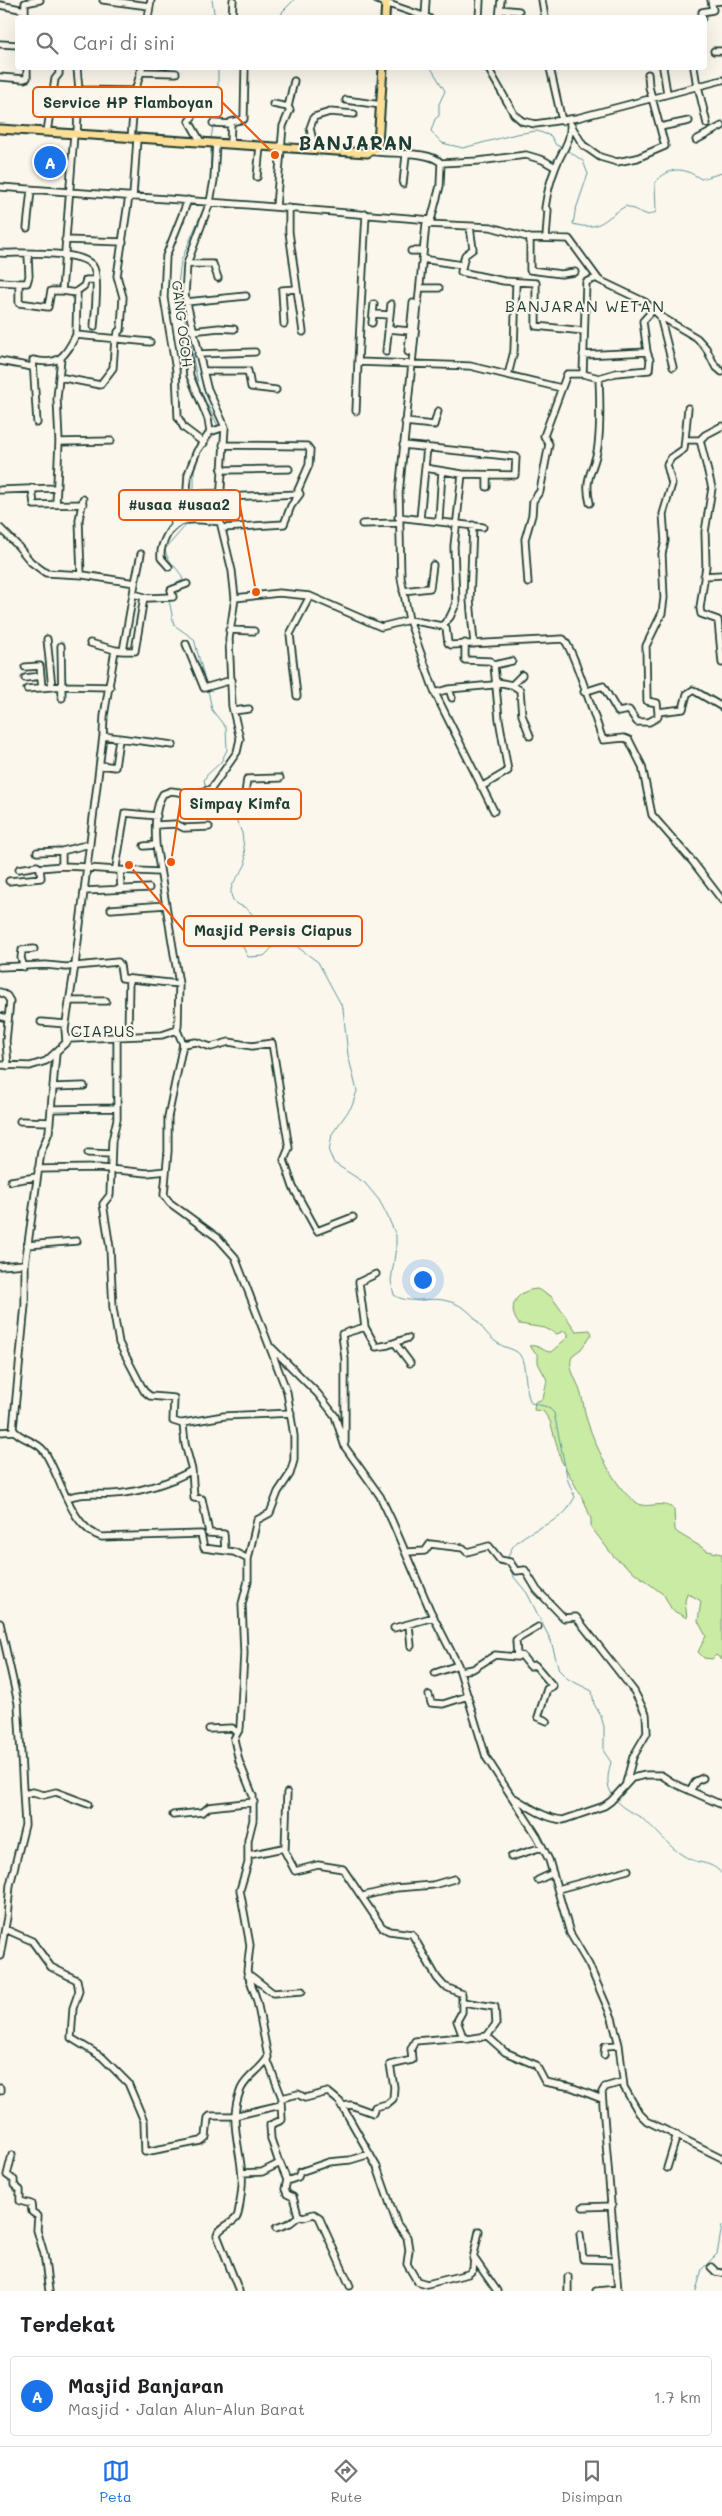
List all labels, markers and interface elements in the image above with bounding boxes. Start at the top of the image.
search box [15,15,707,70]
icon: search [33,29,61,57]
text: Cari di sini [73,30,175,55]
callout: Service HP Flamboyan [33,87,222,117]
text: Service HP Flamboyan [43,92,213,112]
district label: BANJARAN [298,130,414,155]
pin: A [34,143,66,181]
street label: GANG OCOH [168,279,197,368]
district label: BANJARAN WETAN [505,295,665,316]
callout: #usaa #usaa2 [119,490,240,520]
text: #usaa #usaa2 [128,494,230,514]
callout: Simpay Kimfa [180,789,301,819]
text: Simpay Kimfa [189,793,291,813]
callout: Masjid Persis Ciapus [184,916,362,946]
text: Masjid Persis Ciapus [194,920,352,940]
district label: CIAPUS [71,1020,135,1041]
your location [410,1267,436,1293]
text: Terdekat [20,2310,115,2337]
text: Masjid Banjaran [68,2373,224,2398]
text: A [31,2386,43,2407]
text: 1.7 km [654,2386,701,2407]
text: Masjid · Jalan Alun-Alun Barat [68,2398,305,2419]
tab: Peta [100,2457,132,2506]
tab: Rute [331,2457,362,2506]
tab: Disimpan [561,2457,622,2506]

